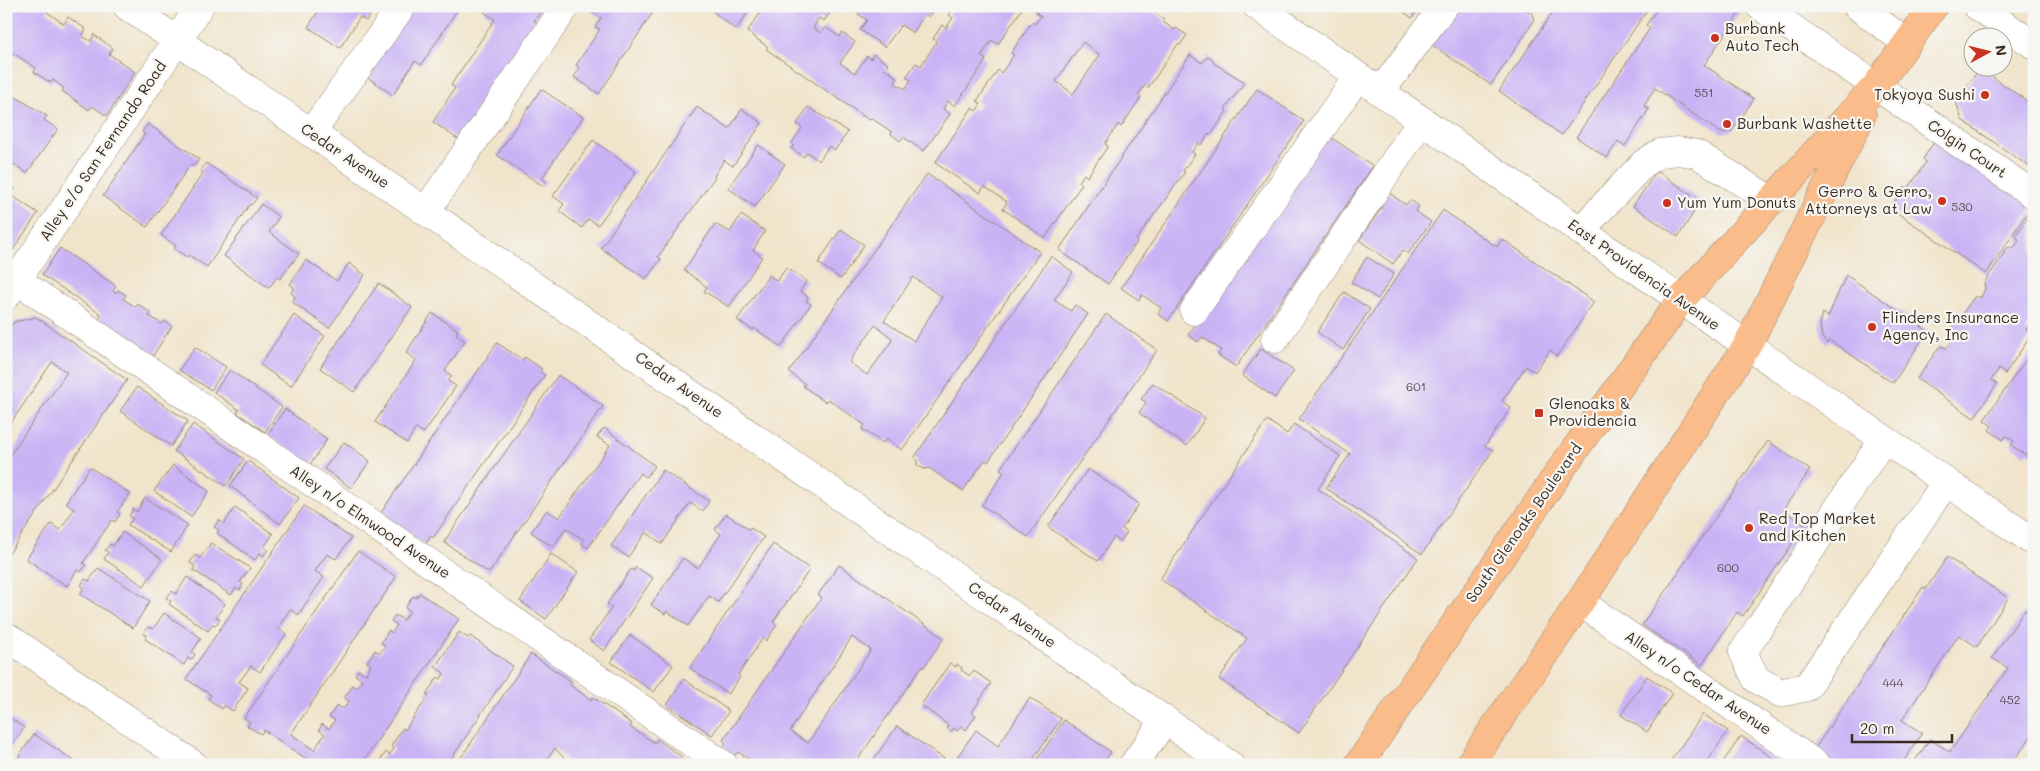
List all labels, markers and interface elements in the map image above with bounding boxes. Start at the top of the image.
place label: Burbank Auto Tech [1725,18,1799,55]
north arrow [1962,28,2012,78]
marker: Burbank Auto Tech [1709,32,1721,44]
text: N [1991,44,2011,57]
street label: Alley e/o San Fernando Road [34,56,170,244]
house number: 551 [1694,84,1714,100]
place label: Tokyoya Sushi [1874,84,1975,104]
marker: Tokyoya Sushi [1979,89,1991,101]
place label: Burbank Washette [1737,113,1872,133]
street label: Colgin Court [1924,114,2011,182]
street label: Cedar Avenue [297,118,394,192]
marker: Burbank Washette [1721,118,1733,130]
place label: Gerro & Gerro, Attorneys at Law [1805,181,1932,218]
place label: Yum Yum Donuts [1677,192,1796,212]
marker: Gerro & Gerro, Attorneys at Law [1936,195,1948,207]
marker: Yum Yum Donuts [1661,197,1673,209]
house number: 530 [1951,198,1973,214]
street label: East Providencia Avenue [1565,214,1725,334]
place label: Flinders Insurance Agency, Inc [1882,307,2019,344]
marker: Flinders Insurance Agency, Inc [1866,321,1878,333]
street label: Cedar Avenue [632,346,728,422]
house number: 601 [1406,378,1426,394]
place label: Glenoaks & Providencia [1549,393,1637,430]
marker: Glenoaks & Providencia [1533,407,1545,419]
street label: South Glenoaks Boulevard [1461,439,1586,606]
street label: Alley n/o Elmwood Avenue [286,460,455,582]
place label: Red Top Market and Kitchen [1759,508,1876,545]
marker: Red Top Market and Kitchen [1743,522,1755,534]
house number: 600 [1717,559,1740,575]
street label: Cedar Avenue [965,576,1061,652]
street label: Alley n/o Cedar Avenue [1621,626,1776,739]
house number: 444 [1882,674,1904,690]
house number: 452 [2000,691,2020,707]
scale bar [1852,711,1952,743]
text: 20 m [1860,718,1894,738]

